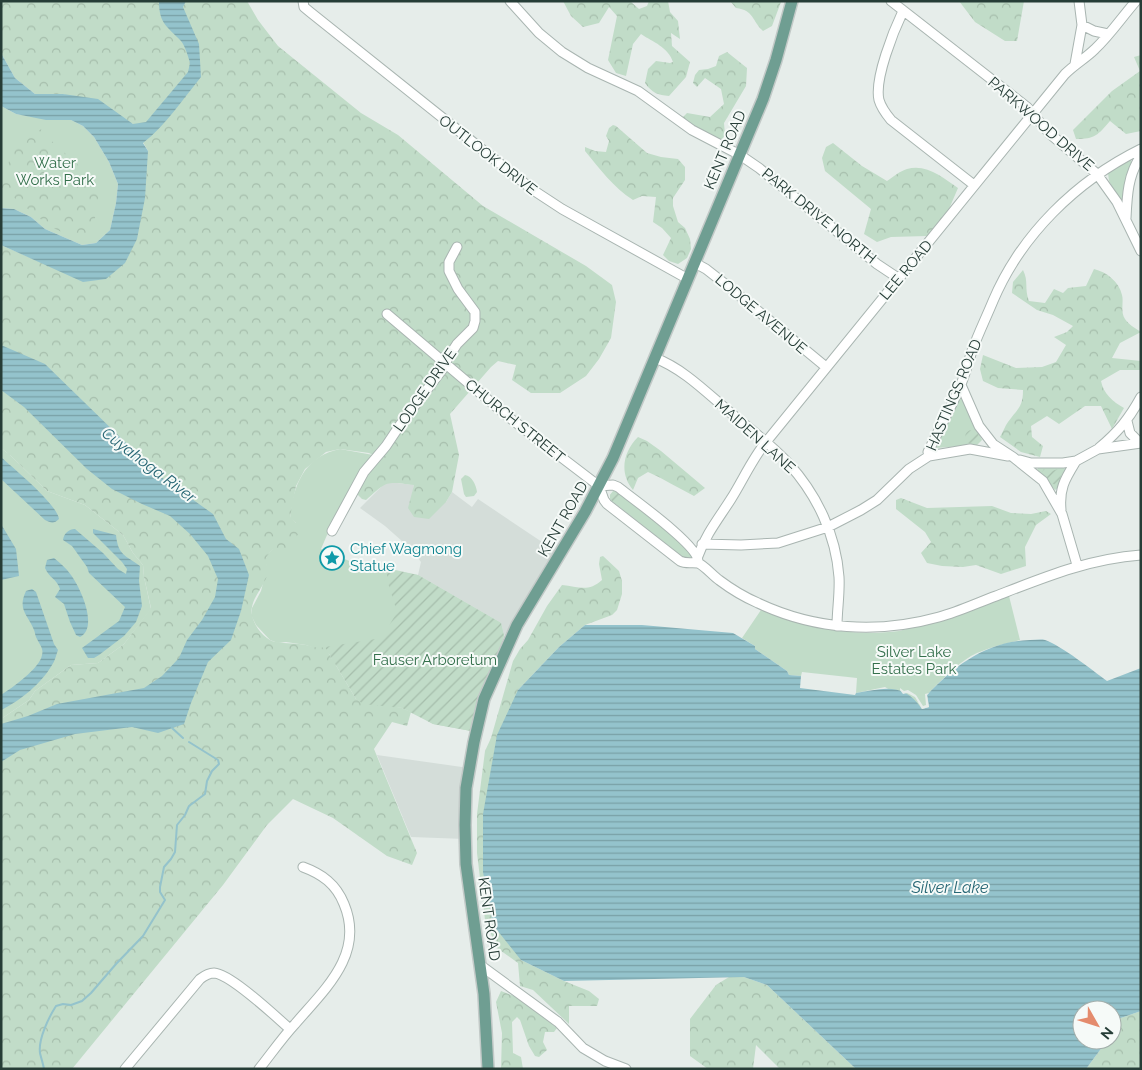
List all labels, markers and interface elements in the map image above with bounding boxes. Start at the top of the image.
street label: PARKWOOD DRIVE [984,73,1098,175]
street label: KENT ROAD [700,107,750,192]
street label: OUTLOOK DRIVE [435,111,541,199]
park label: Water Works Park [16,154,94,189]
street label: PARK DRIVE NORTH [758,164,880,268]
street label: LEE ROAD [876,236,936,304]
street label: LODGE AVENUE [711,270,811,358]
street label: HASTINGS ROAD [922,336,986,454]
street label: LODGE DRIVE [390,345,460,435]
street label: CHURCH STREET [461,375,569,467]
street label: MAIDEN LANE [711,395,799,477]
water label: Cuyahoga River [98,423,200,507]
street label: KENT ROAD [534,478,592,560]
place label: Chief Wagmong Statue [350,540,462,575]
place icon: Chief Wagmong Statue [319,545,345,571]
park label: Silver Lake Estates Park [872,643,956,678]
park label: Fauser Arboretum [373,651,497,669]
street label: KENT ROAD [474,876,504,962]
water label: Silver Lake [910,878,989,897]
north arrow [1072,1000,1122,1050]
text: N [1098,1024,1117,1042]

